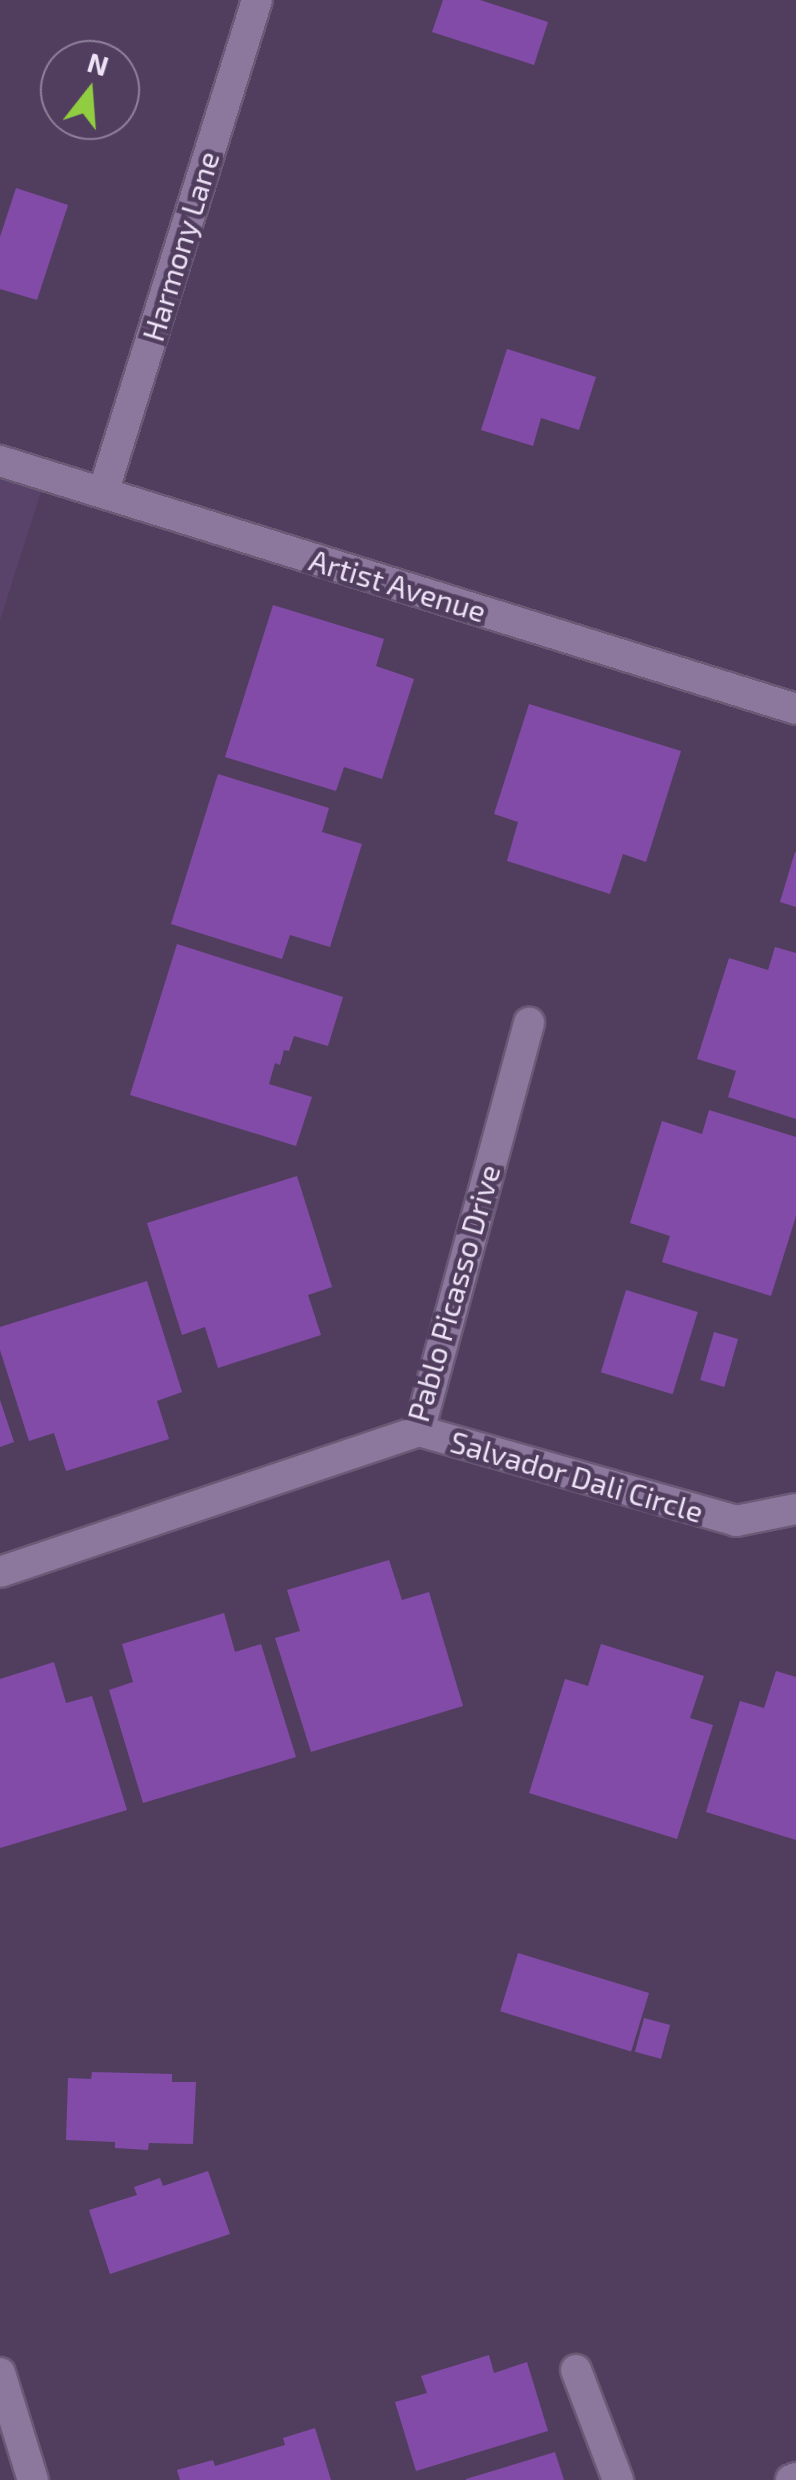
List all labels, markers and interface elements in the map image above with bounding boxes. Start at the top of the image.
north arrow [40,40,140,140]
text: N [84,44,113,82]
street label: Harmony Lane [134,146,226,346]
street label: Artist Avenue [305,541,491,629]
street label: Pablo Picasso Drive [399,1160,507,1426]
street label: Salvador Dali Circle [446,1423,708,1529]

